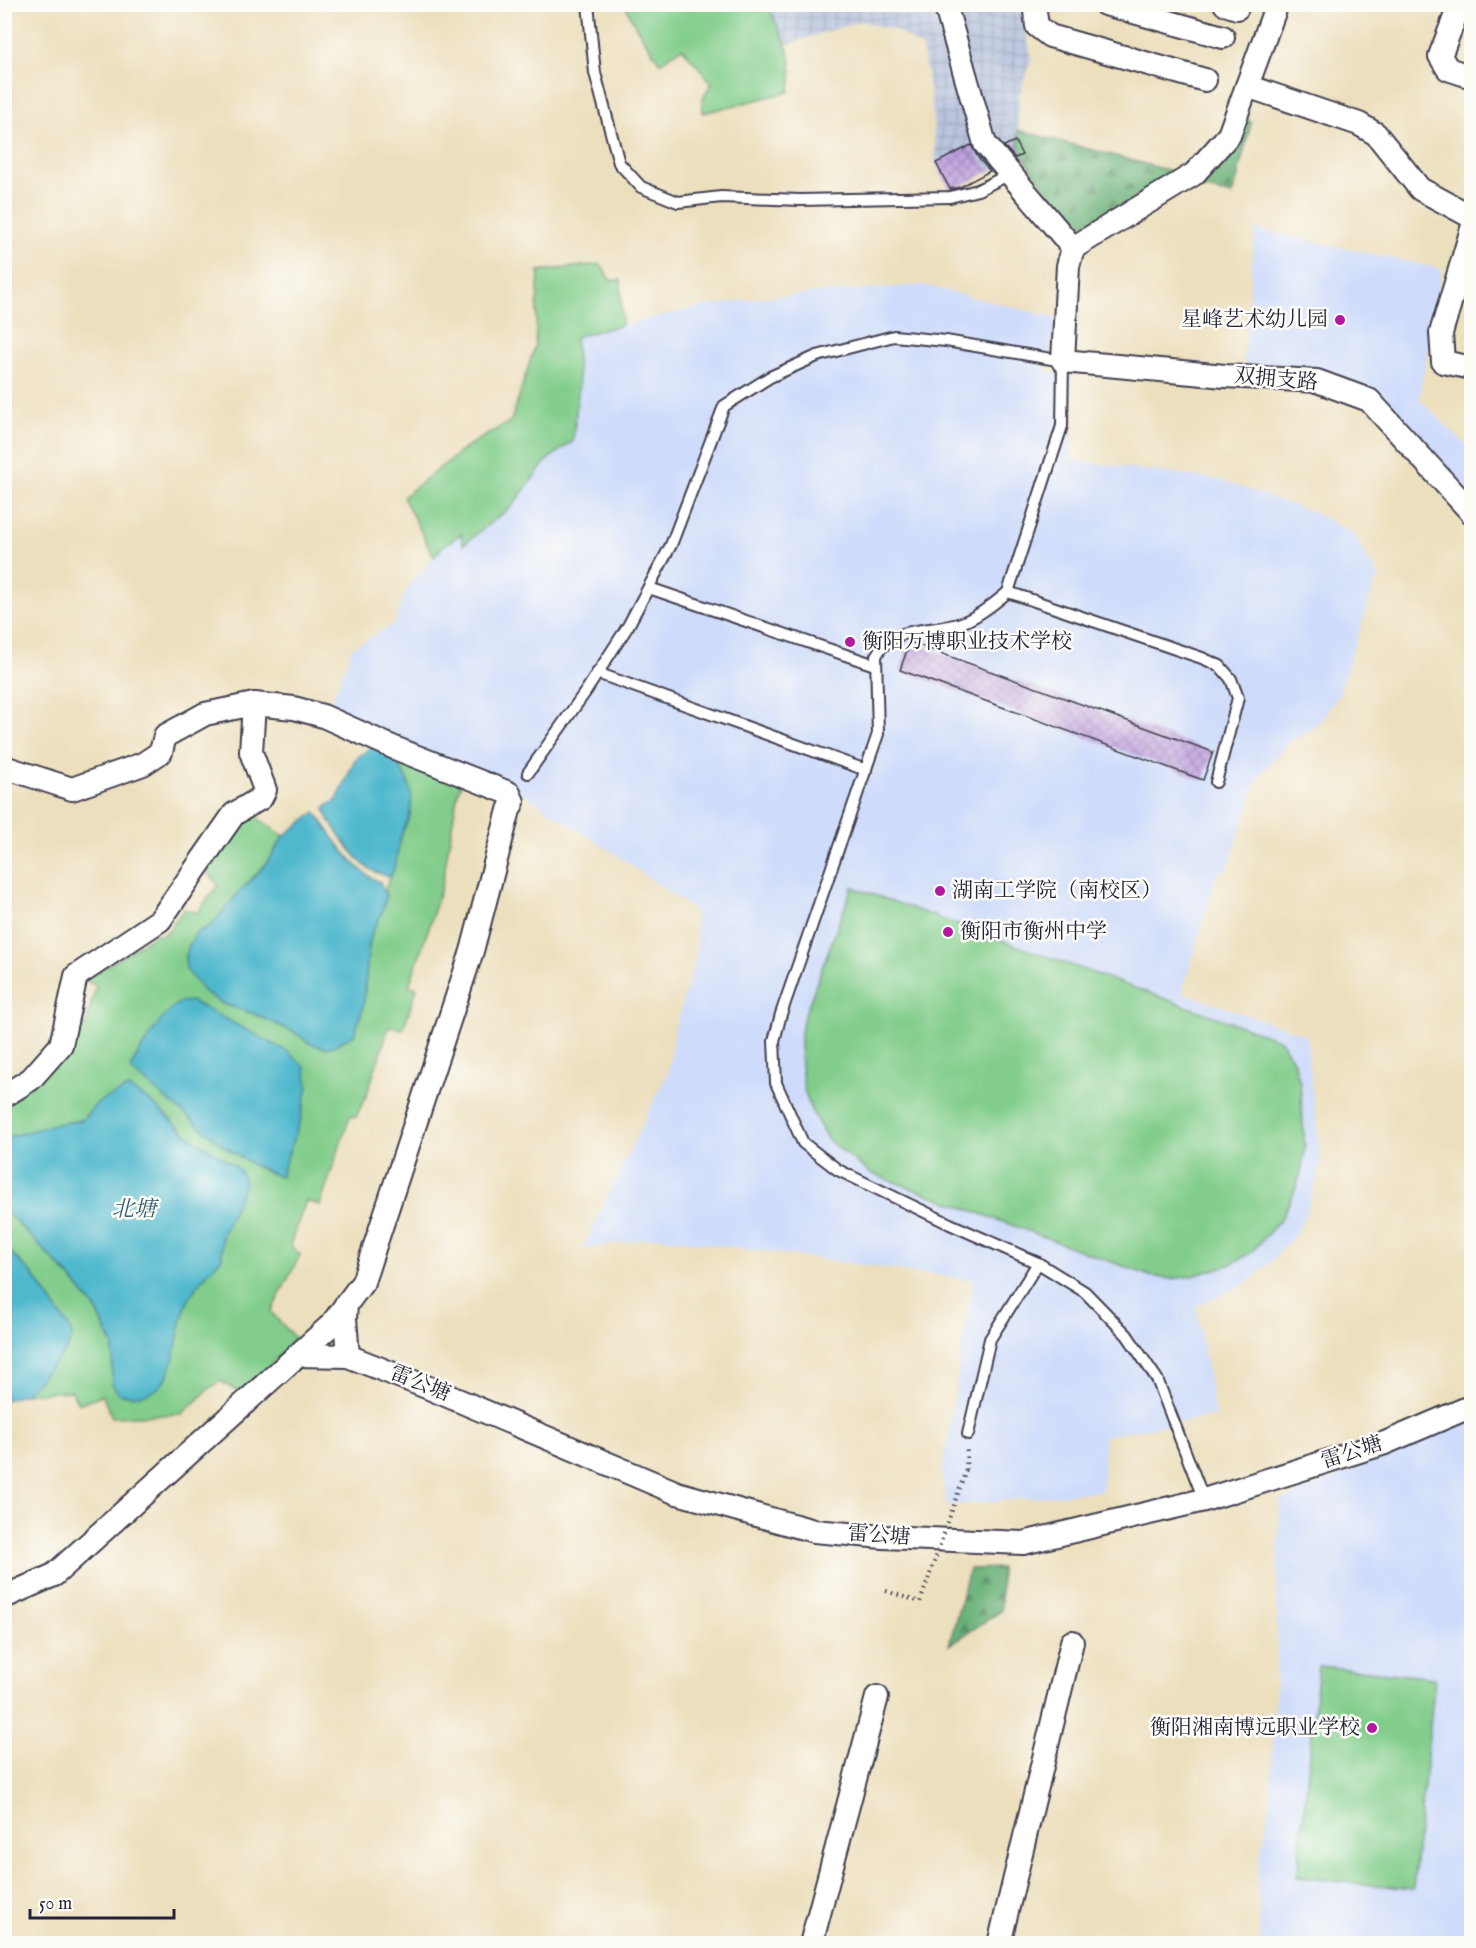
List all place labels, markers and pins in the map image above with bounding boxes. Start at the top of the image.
place label: 星峰艺术幼儿园 [1181,307,1328,334]
marker: 星峰艺术幼儿园 [1333,313,1347,327]
place label: 衡阳万博职业技术学校 [862,629,1072,656]
marker: 衡阳万博职业技术学校 [843,635,857,649]
place label: 湖南工学院（南校区） [952,878,1162,905]
marker: 湖南工学院（南校区） [933,884,947,898]
place label: 衡阳市衡州中学 [960,919,1107,946]
marker: 衡阳市衡州中学 [941,925,955,939]
place label: 衡阳湘南博远职业学校 [1150,1715,1360,1742]
marker: 衡阳湘南博远职业学校 [1365,1721,1379,1735]

